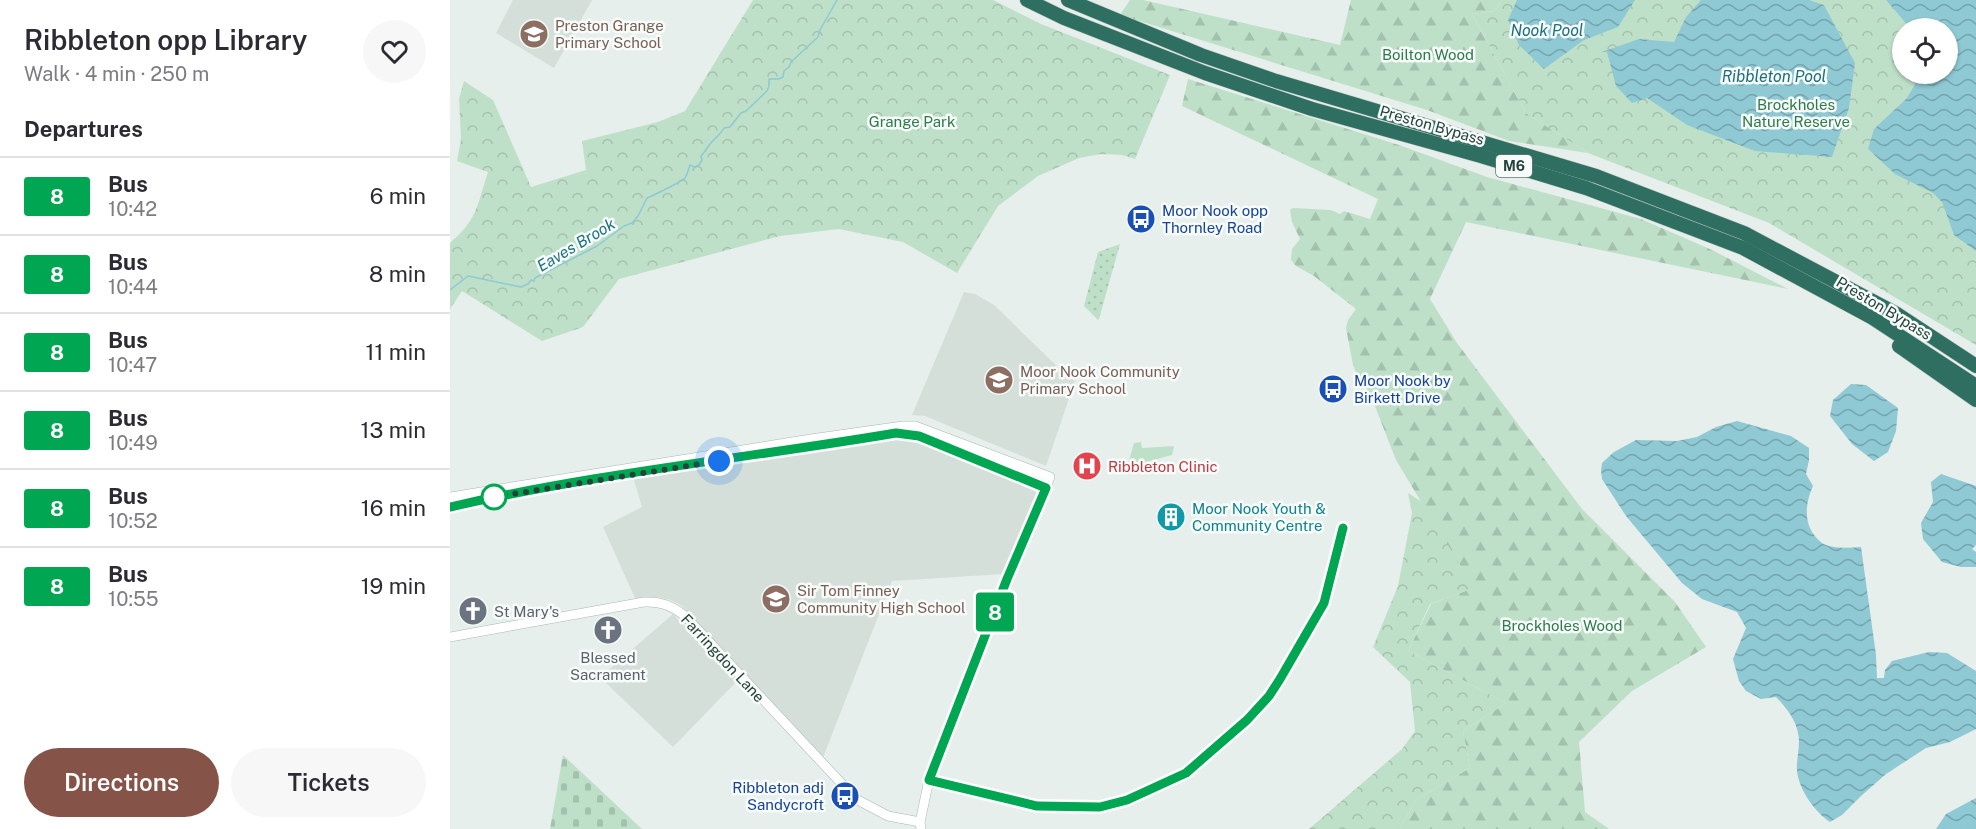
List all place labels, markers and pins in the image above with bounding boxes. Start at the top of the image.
place label: Preston Grange Primary School [555,17,664,51]
school or university icon: Preston Grange Primary School [518,18,550,50]
place label: Moor Nook opp Thornley Road [1162,202,1268,236]
bus stop icon: Moor Nook opp Thornley Road [1125,203,1157,235]
place label: Moor Nook Community Primary School [1020,363,1180,397]
school or university icon: Moor Nook Community Primary School [983,364,1015,396]
place label: Moor Nook by Birkett Drive [1354,372,1451,406]
bus stop icon: Moor Nook by Birkett Drive [1317,373,1349,405]
hospital icon: Ribbleton Clinic [1071,450,1103,482]
place label: Ribbleton Clinic [1108,458,1218,475]
unlabelled marker [481,484,507,510]
place label: Moor Nook Youth & Community Centre [1192,500,1326,534]
building icon: Moor Nook Youth & Community Centre [1155,501,1187,533]
place label: Sir Tom Finney Community High School [797,582,965,616]
school or university icon: Sir Tom Finney Community High School [760,583,792,615]
church icon: St Mary's [457,595,489,627]
place label: St Mary's [494,603,559,620]
church icon: Blessed Sacrament [592,614,624,646]
place label: Blessed Sacrament [570,649,646,683]
place label: Ribbleton adj Sandycroft [732,779,824,813]
bus stop icon: Ribbleton adj Sandycroft [829,780,861,812]

